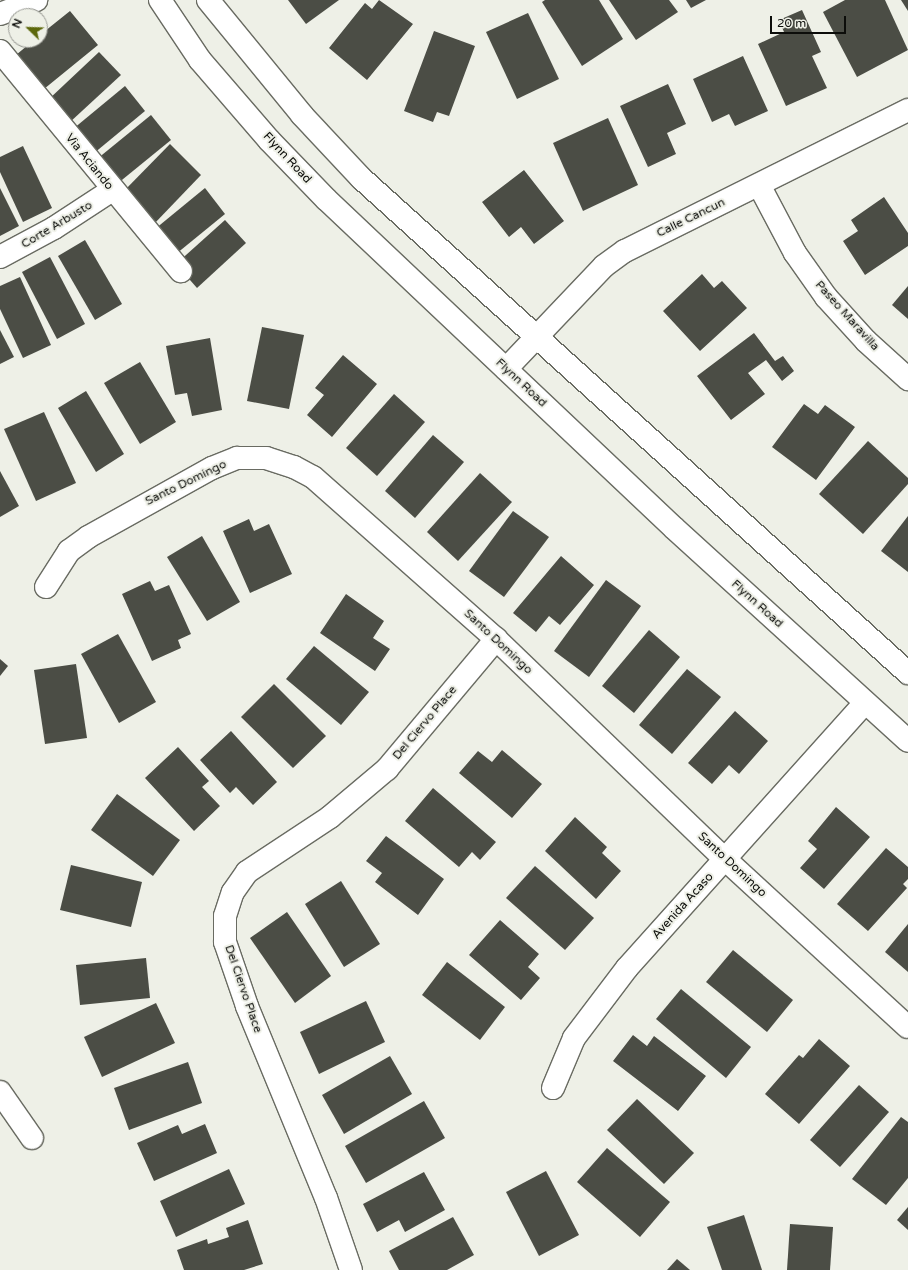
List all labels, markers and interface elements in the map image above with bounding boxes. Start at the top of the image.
north arrow [8,8,48,48]
scale bar [772,8,848,34]
text: 20 m [777,16,806,30]
text: N [10,17,25,30]
street label: Flynn Road [260,129,314,187]
street label: Via Aciando [62,131,116,193]
street label: Calle Cancun [654,195,728,241]
street label: Corte Arbusto [19,198,95,252]
street label: Paseo Maravilla [812,278,882,354]
street label: Flynn Road [492,356,550,410]
street label: Santo Domingo [143,457,229,509]
street label: Flynn Road [728,577,786,631]
street label: Santo Domingo [461,607,535,677]
street label: Del Ciervo Place [390,683,460,763]
street label: Santo Domingo [695,830,769,900]
street label: Avenida Acaso [649,870,717,942]
street label: Del Ciervo Place [221,943,265,1035]

